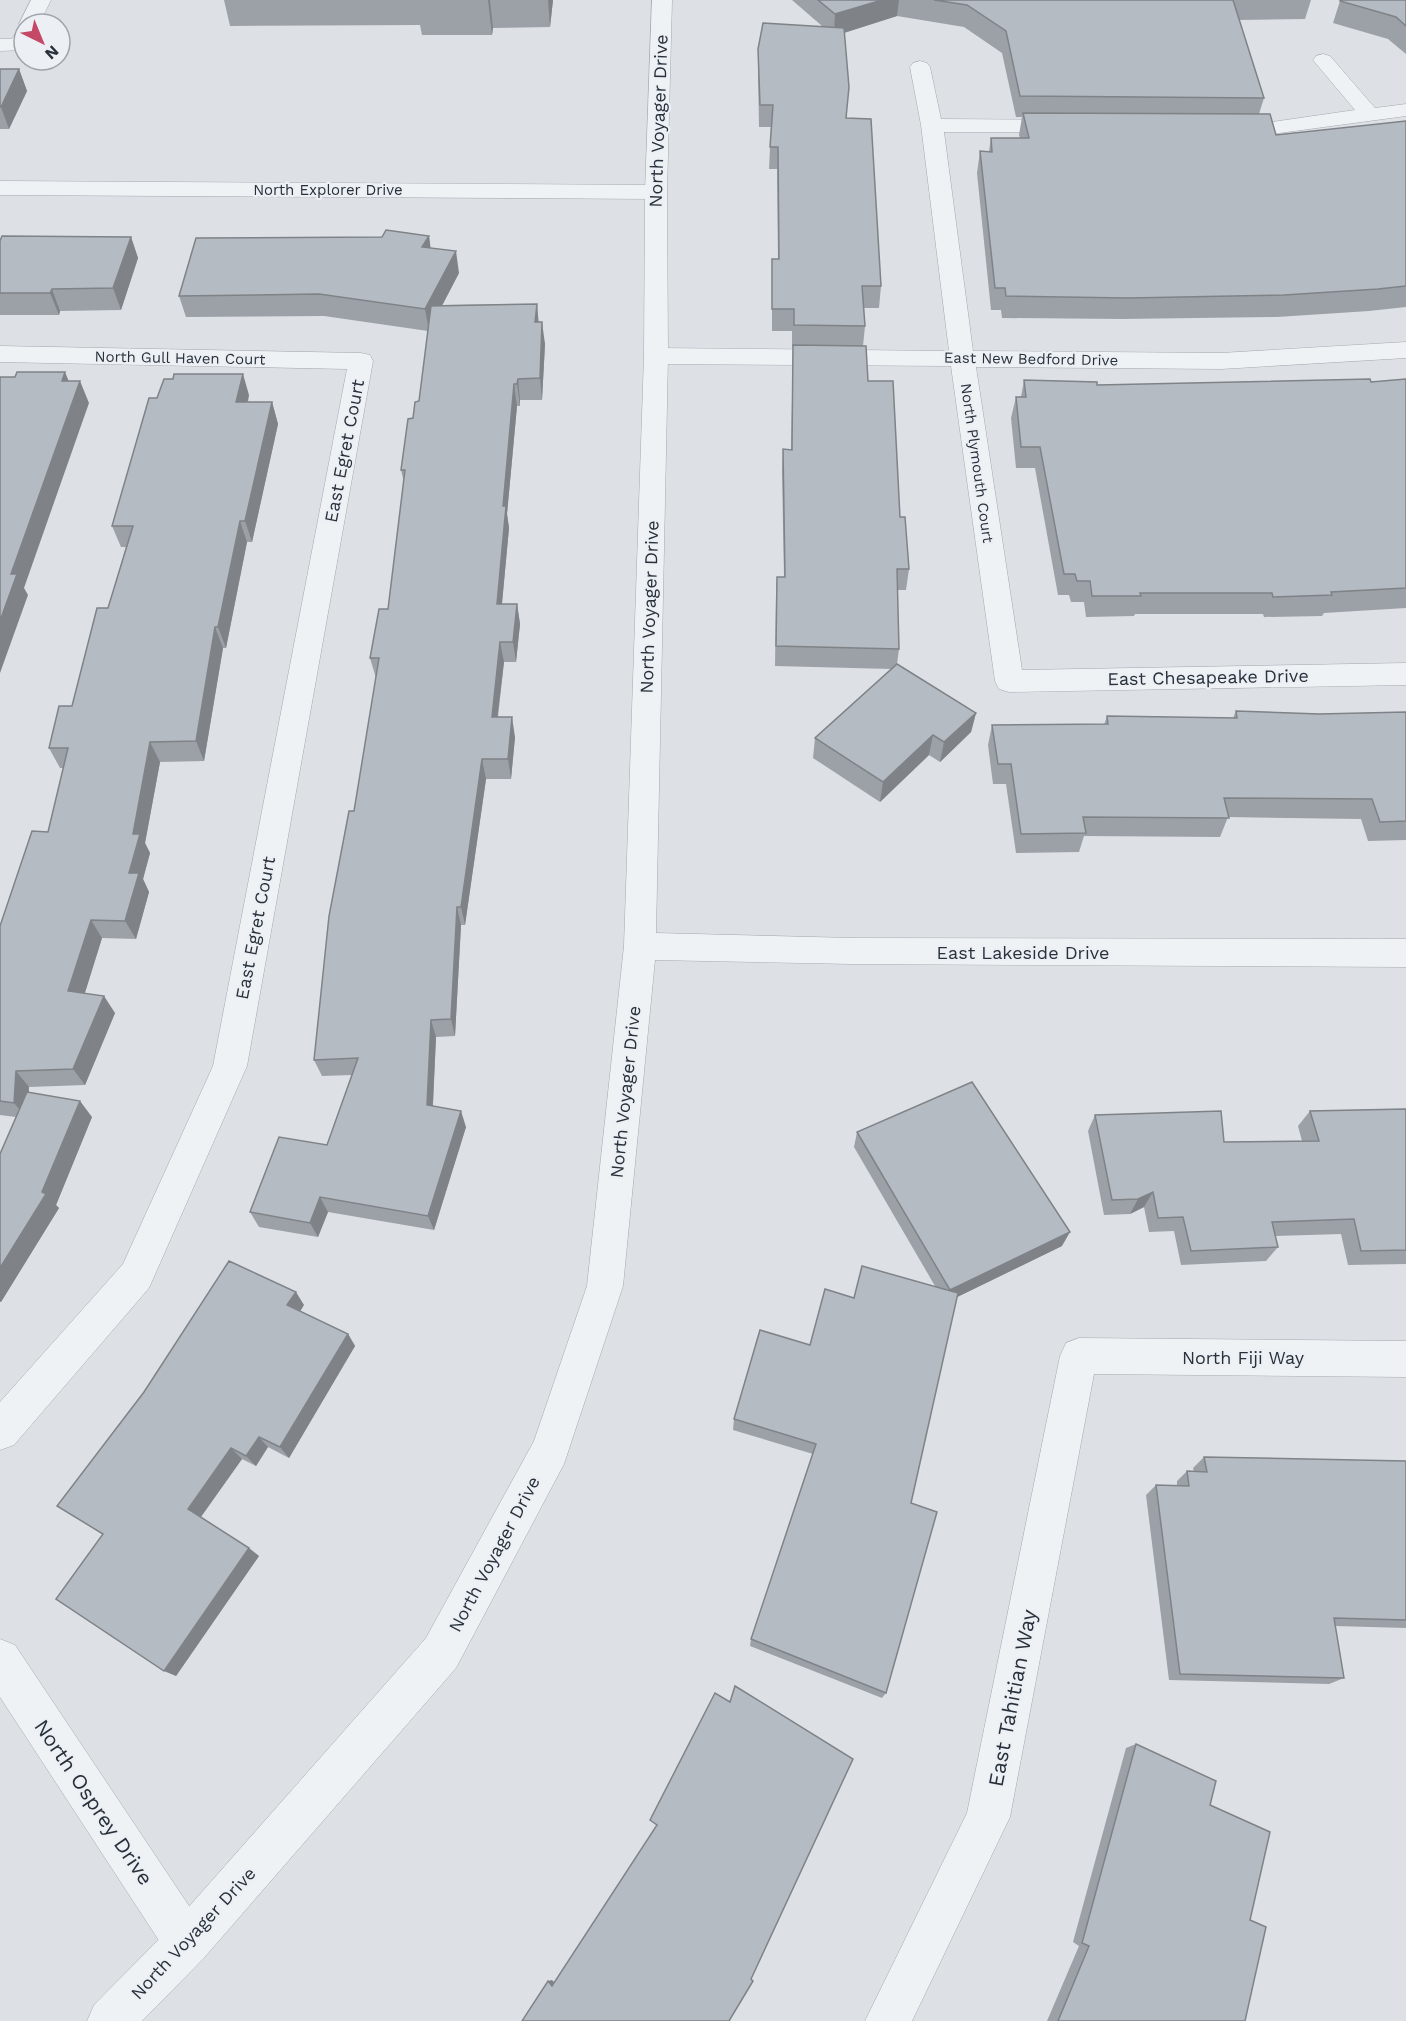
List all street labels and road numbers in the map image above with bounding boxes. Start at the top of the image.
street label: North Voyager Drive [644,34,672,208]
street label: North Explorer Drive [253,181,403,199]
street label: North Gull Haven Court [95,348,266,369]
street label: East New Bedford Drive [944,348,1118,370]
street label: East Egret Court [320,377,368,524]
street label: North Plymouth Court [957,382,997,545]
street label: North Voyager Drive [635,520,663,694]
street label: East Chesapeake Drive [1107,665,1309,689]
street label: East Egret Court [231,854,279,1001]
street label: East Lakeside Drive [937,942,1109,963]
street label: North Voyager Drive [606,1005,644,1179]
street label: North Fiji Way [1182,1347,1305,1368]
street label: North Voyager Drive [444,1473,544,1635]
street label: East Tahitian Way [983,1607,1041,1789]
street label: North Osprey Drive [29,1714,159,1890]
street label: North Voyager Drive [126,1862,260,2004]

